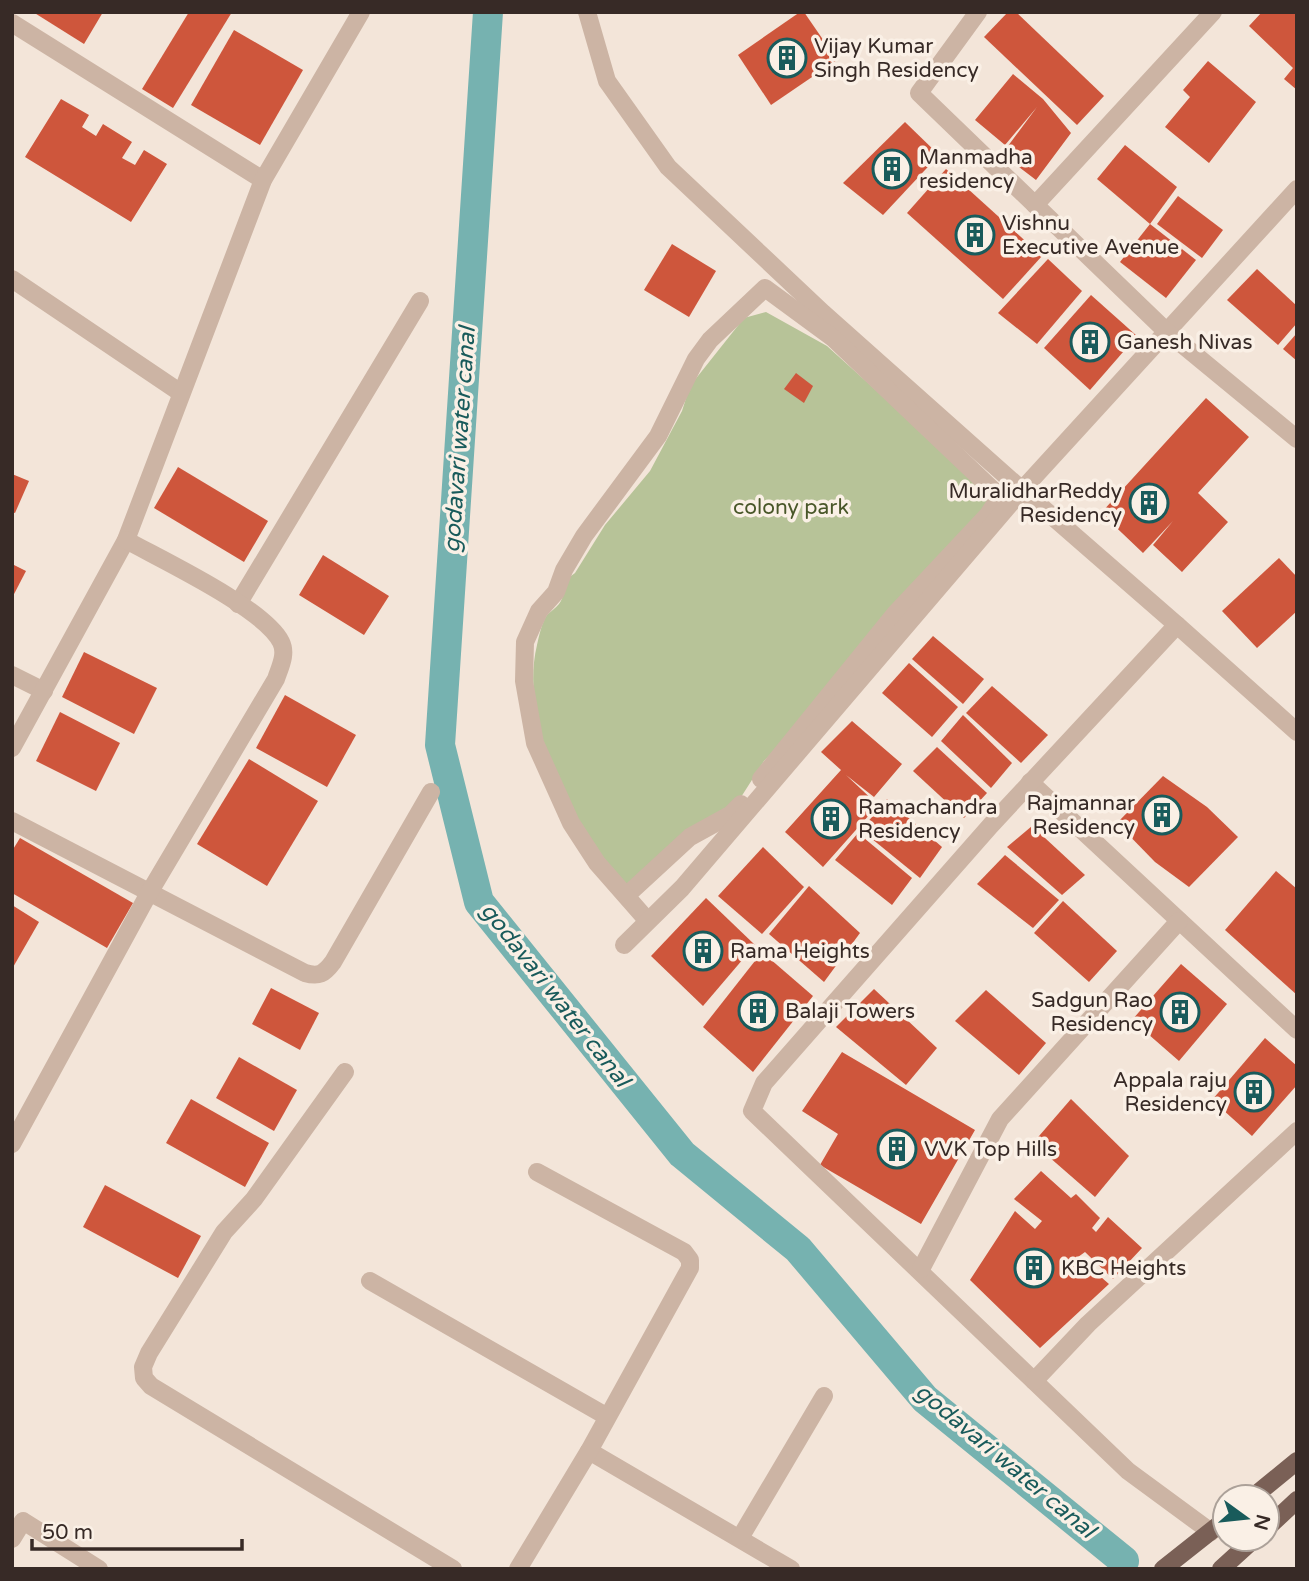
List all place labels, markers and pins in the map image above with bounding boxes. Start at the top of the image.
place label: Vijay Kumar Singh Residency [814,34,979,83]
building icon: Vijay Kumar Singh Residency [766,37,808,79]
place label: Manmadha residency [919,145,1033,194]
building icon: Manmadha residency [871,148,913,190]
place label: Vishnu Executive Avenue [1002,211,1179,260]
building icon: Vishnu Executive Avenue [954,214,996,256]
building icon: Ganesh Nivas [1069,321,1111,363]
place label: Ganesh Nivas [1117,330,1252,355]
place label: MuralidharReddy Residency [948,479,1122,528]
building icon: MuralidharReddy Residency [1128,482,1170,524]
place label: Rajmannar Residency [1026,791,1135,840]
building icon: Rajmannar Residency [1141,794,1183,836]
place label: Ramachandra Residency [858,795,998,844]
building icon: Ramachandra Residency [810,798,852,840]
building icon: Rama Heights [682,930,724,972]
place label: Rama Heights [730,939,870,964]
place label: Sadgun Rao Residency [1031,988,1153,1037]
building icon: Balaji Towers [737,990,779,1032]
building icon: Sadgun Rao Residency [1159,991,1201,1033]
place label: Balaji Towers [785,999,915,1024]
place label: Appala raju Residency [1113,1068,1227,1117]
building icon: Appala raju Residency [1233,1071,1275,1113]
building icon: VVK Top Hills [876,1128,918,1170]
place label: VVK Top Hills [924,1137,1057,1162]
building icon: KBC Heights [1013,1247,1055,1289]
place label: KBC Heights [1061,1256,1186,1281]

